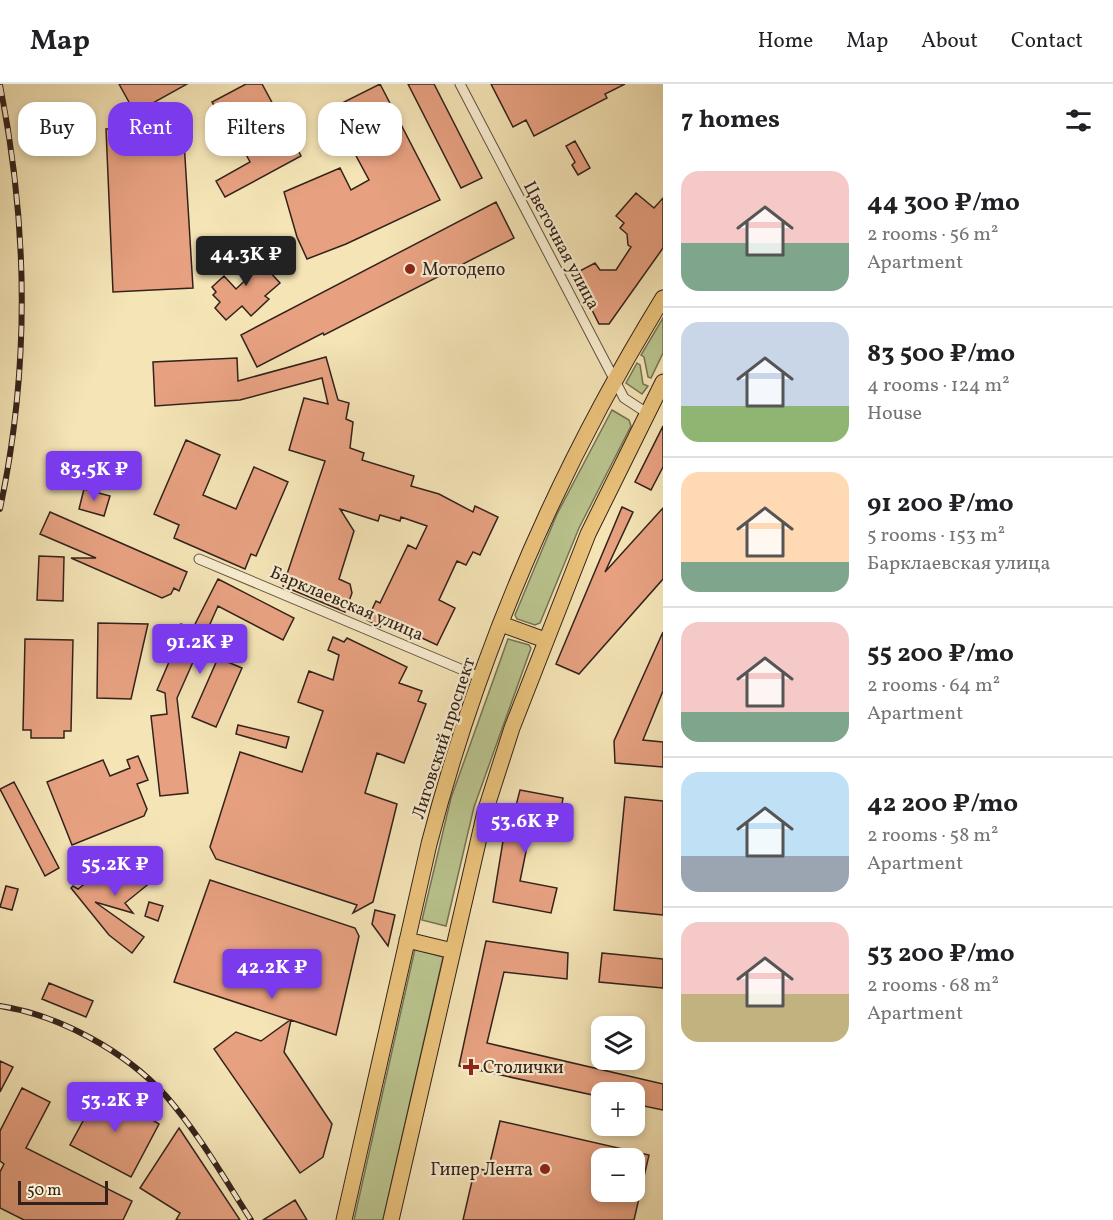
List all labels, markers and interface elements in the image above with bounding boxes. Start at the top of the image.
text: Map [30,22,90,61]
text: Home [758,27,813,56]
text: Map [846,27,888,56]
text: About [921,27,978,56]
text: Contact [1011,27,1083,56]
chip: Buy [18,102,96,156]
chip: Rent [108,102,193,156]
chip: Filters [205,102,306,156]
chip: New [318,102,402,156]
text: 7 homes [681,102,780,138]
icon: filters [1062,104,1095,137]
street label: Цветочная улица [516,177,605,315]
text: 44 300 ₽/mo [867,185,1020,221]
icon: home [729,195,801,267]
text: 2 rooms · 56 m² [867,221,998,249]
pin: 44.3K ₽ [191,236,301,287]
text: 44.3K ₽ [210,241,282,269]
text: Apartment [867,249,963,277]
place label: Мотодепо [422,258,505,283]
marker: Мотодепо [403,262,417,276]
text: 83 500 ₽/mo [867,336,1015,372]
icon: home [729,346,801,418]
text: 4 rooms · 124 m² [867,372,1010,400]
text: House [867,400,922,428]
pin: 83.5K ₽ [39,451,149,502]
text: 83.5K ₽ [60,456,128,484]
text: 91 200 ₽/mo [867,486,1014,522]
icon: home [729,496,801,568]
text: 5 rooms · 153 m² [867,522,1005,550]
text: Барклаевская улица [867,550,1050,578]
street label: Барклаевская улица [266,561,427,648]
pin: 91.2K ₽ [145,624,255,675]
text: 91.2K ₽ [166,629,234,657]
text: 55 200 ₽/mo [867,636,1014,672]
icon: home [729,646,801,718]
street label: Лиговский проспект [406,654,482,823]
text: 2 rooms · 64 m² [867,672,1000,700]
text: Apartment [867,700,963,728]
text: 42 200 ₽/mo [867,786,1018,822]
icon: home [729,796,801,868]
pin: 53.6K ₽ [470,803,580,854]
text: 53.6K ₽ [491,808,559,836]
text: 2 rooms · 58 m² [867,822,998,850]
pin: 55.2K ₽ [60,846,170,897]
text: Apartment [867,850,963,878]
text: 55.2K ₽ [81,851,149,879]
text: 53 200 ₽/mo [867,936,1015,972]
icon: home [729,946,801,1018]
pin: 42.2K ₽ [217,949,327,1000]
text: 42.2K ₽ [237,954,307,982]
text: 2 rooms · 68 m² [867,972,999,1000]
text: Apartment [867,1000,963,1028]
map controls [591,1016,645,1202]
button: layers [591,1016,645,1070]
place label: Столички [483,1056,564,1081]
marker: Столички [464,1060,478,1074]
pin: 53.2K ₽ [60,1082,170,1133]
button: + [591,1082,645,1136]
text: 53.2K ₽ [81,1087,149,1115]
button: − [591,1148,645,1202]
place label: Гипер Лента [430,1158,533,1183]
marker: Гипер Лента [538,1162,552,1176]
scale bar [18,1178,108,1206]
text: 50 m [27,1180,61,1202]

